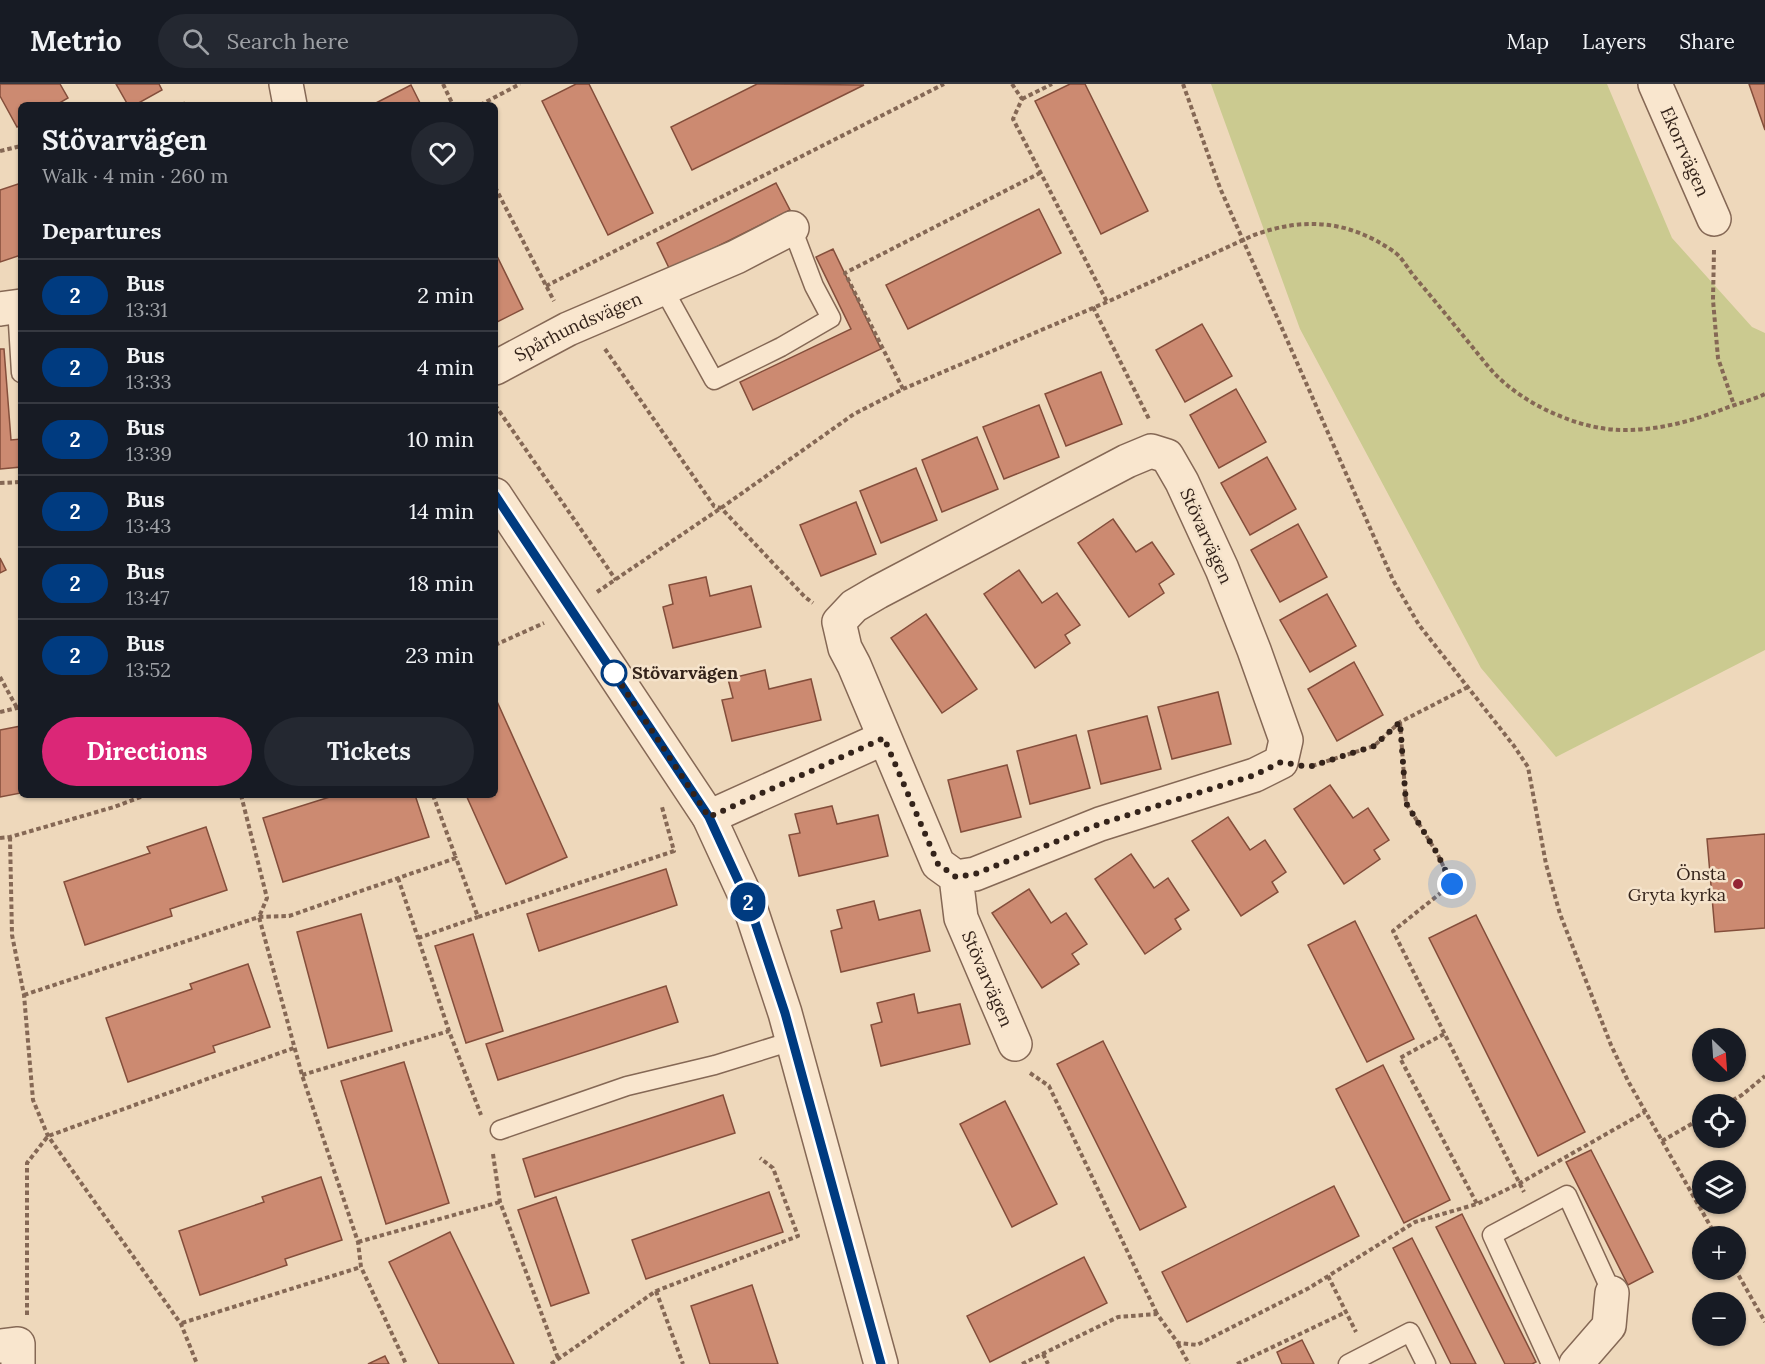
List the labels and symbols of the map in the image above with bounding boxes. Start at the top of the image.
street label: Ekorrvägen [1655,103,1715,200]
street label: Spårhundsvägen [510,287,645,366]
street label: Stövarvägen [1175,484,1238,587]
marker: Stövarvägen [601,660,627,686]
place label: Stövarvägen [632,661,739,684]
place label: Önsta Gryta kyrka [1628,862,1726,906]
your location [1437,869,1467,899]
marker: Önsta Gryta kyrka [1731,877,1745,891]
line badge: 2 [728,882,768,922]
street label: Stövarvägen [957,927,1018,1030]
north arrow [1692,1028,1746,1082]

